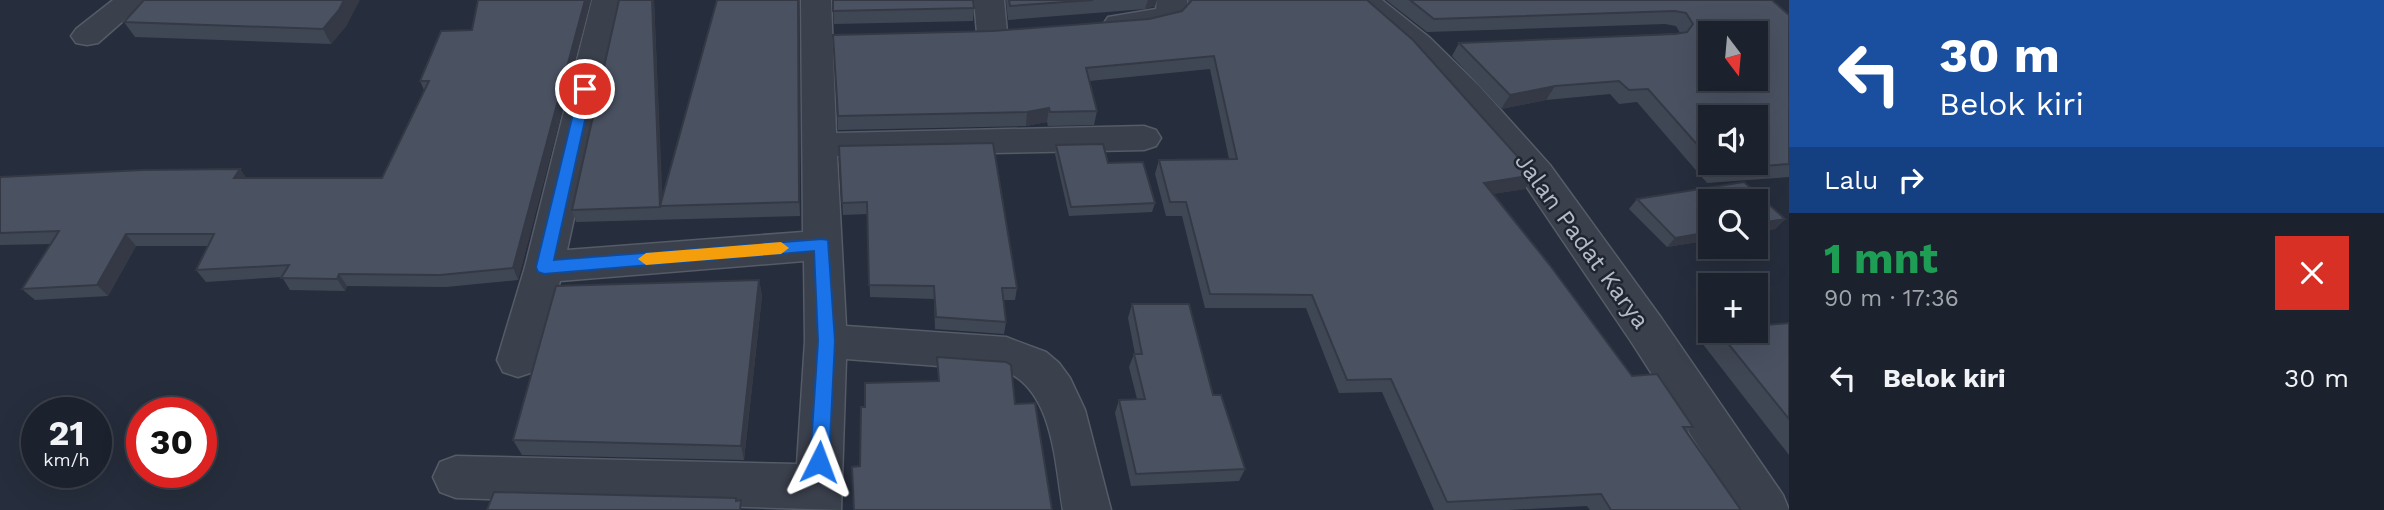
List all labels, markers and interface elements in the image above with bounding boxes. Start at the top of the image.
north arrow [1698,21,1768,91]
map controls [1698,21,1768,343]
text: 30 m [1939,26,2060,84]
icon: left [1824,28,1915,119]
pin [555,59,615,119]
icon: arrive [566,70,604,108]
text: Belok kiri [1939,85,2084,123]
button: sound [1698,105,1768,175]
street label: Jalan Padat Karya [1509,148,1655,334]
icon: right [1892,161,1930,199]
text: Lalu [1824,165,1878,195]
button: search [1698,189,1768,259]
text: 1 mnt [1824,234,1938,283]
button: close [2275,236,2349,310]
button: + [1698,273,1768,343]
text: 90 m · 17:36 [1824,285,1959,312]
icon: left [1824,359,1862,397]
text: Belok kiri [1883,363,2006,393]
text: 30 m [2284,363,2349,393]
speed limit sign: 30 [126,397,217,488]
text: 21 [49,412,84,454]
position arrow [782,425,856,499]
text: km/h [43,449,90,470]

